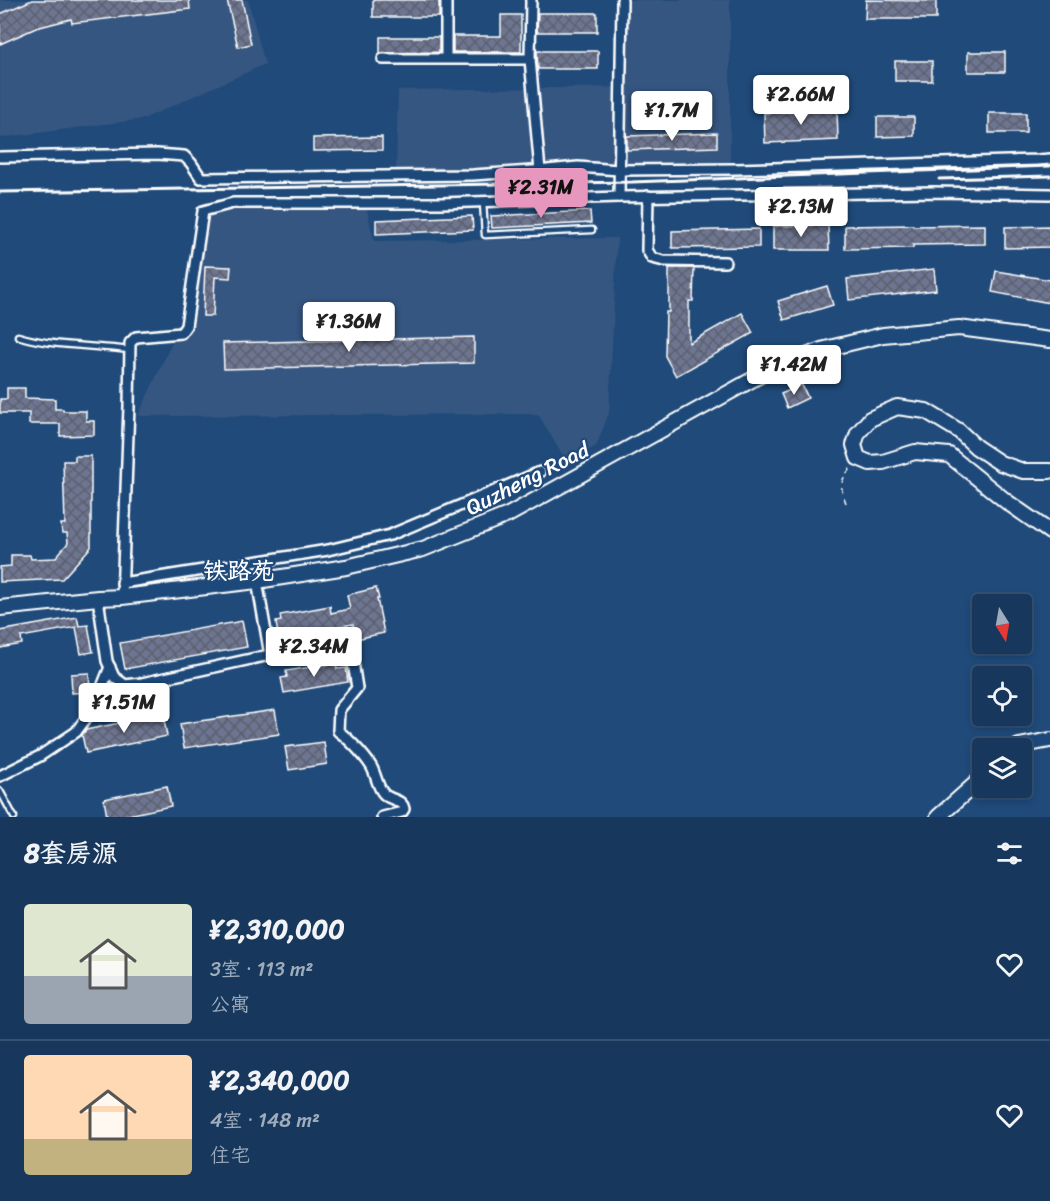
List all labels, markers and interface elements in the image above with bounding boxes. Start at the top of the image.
pin: ¥2.66M [752,75,850,126]
text: ¥2.66M [767,77,835,112]
pin: ¥1.7M [630,91,714,142]
text: ¥1.7M [645,93,699,128]
pin: ¥2.31M [492,168,590,219]
text: ¥2.31M [509,170,573,205]
pin: ¥2.13M [752,187,850,238]
text: ¥2.13M [769,189,833,224]
pin: ¥1.36M [300,302,398,353]
text: ¥1.36M [317,304,381,339]
pin: ¥1.42M [745,345,843,396]
text: ¥1.42M [761,347,827,382]
street label: Quzheng Road [458,430,597,526]
district label: 铁路苑 [203,550,275,592]
north arrow [972,594,1032,654]
map controls [972,594,1032,798]
pin: ¥2.34M [265,627,363,678]
text: ¥2.34M [280,629,348,664]
button: locate [972,666,1032,726]
pin: ¥1.51M [75,683,173,734]
text: ¥1.51M [93,685,155,720]
button: layers [972,738,1032,798]
text: 8套房源 [24,830,118,876]
icon: filters [993,837,1026,870]
text: ¥2,310,000 [210,906,345,952]
icon: home [72,928,144,1000]
icon: heart [993,948,1026,981]
text: 3室 · 113 m² [210,952,313,987]
text: 公寓 [210,987,250,1022]
text: ¥2,340,000 [210,1057,350,1103]
icon: home [72,1079,144,1151]
icon: heart [993,1099,1026,1132]
text: 4室 · 148 m² [210,1103,320,1138]
text: 住宅 [210,1138,250,1173]

